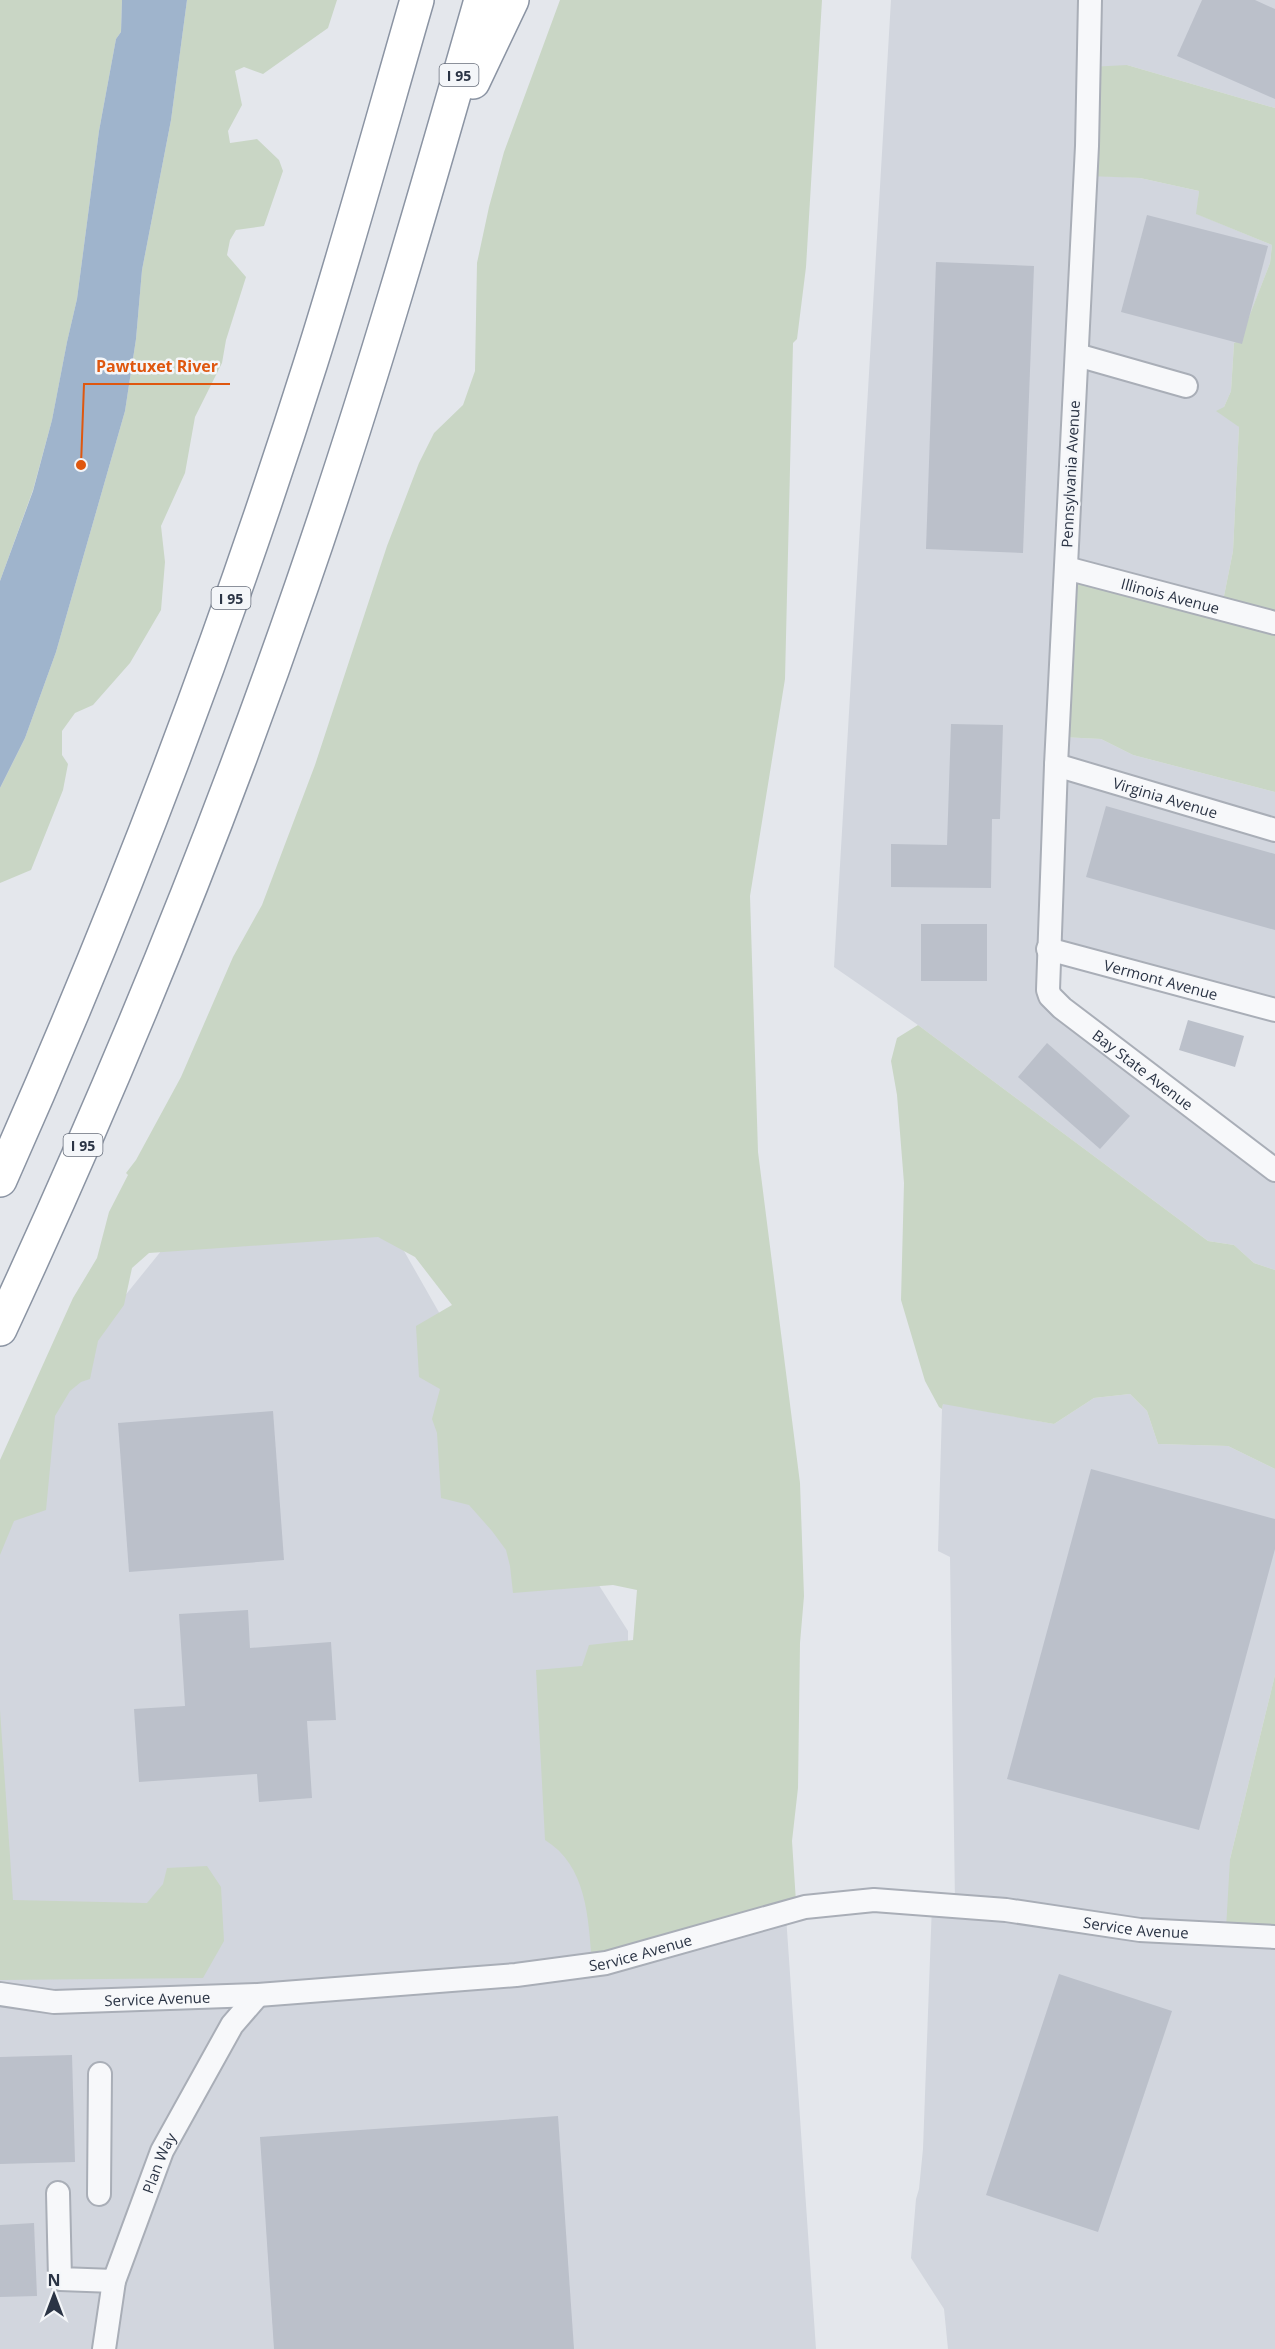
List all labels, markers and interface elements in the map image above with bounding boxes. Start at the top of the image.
road number: I 95 [440,64,478,86]
callout: Pawtuxet River [84,350,230,384]
text: Pawtuxet River [96,355,218,377]
street label: Pennsylvania Avenue [1056,400,1084,548]
street label: Illinois Avenue [1119,573,1222,618]
road number: I 95 [212,587,250,609]
street label: Virginia Avenue [1110,772,1220,822]
street label: Vermont Avenue [1102,954,1220,1004]
street label: Bay State Avenue [1089,1025,1197,1114]
road number: I 95 [64,1134,103,1156]
street label: Service Avenue [1082,1912,1189,1943]
street label: Service Avenue [588,1929,694,1975]
street label: Service Avenue [104,1987,211,2010]
street label: Plan Way [137,2129,181,2196]
north arrow [24,2265,84,2325]
text: N [47,2269,61,2291]

